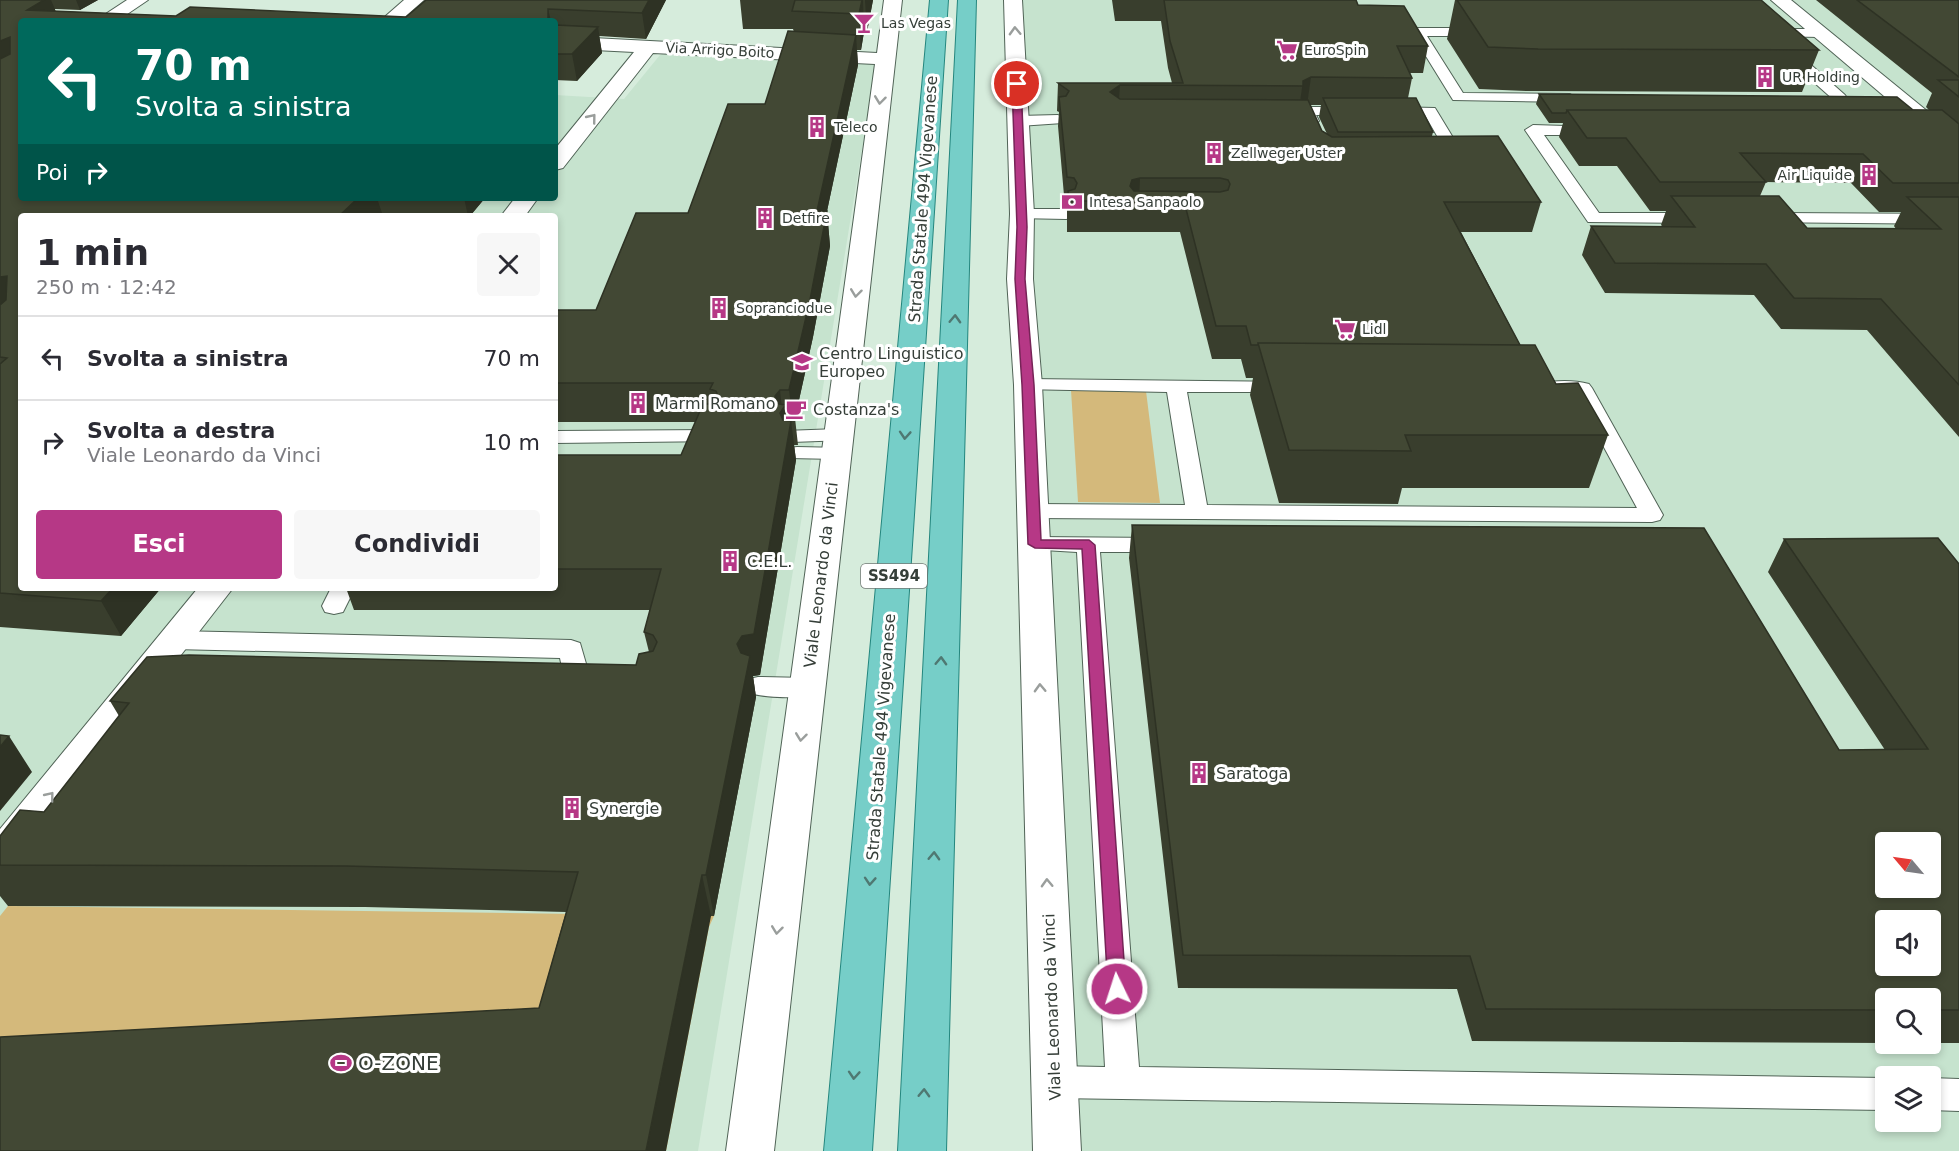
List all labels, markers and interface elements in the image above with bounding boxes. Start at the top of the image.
bar icon: Las Vegas [852,11,876,35]
place label: Las Vegas [881,15,951,31]
one-way arrow [1009,27,1022,36]
supermarket icon: EuroSpin [1275,38,1299,62]
street label: Via Arrigo Boito [665,39,775,61]
text: 70 m [135,41,252,90]
icon: left [36,42,114,120]
place label: EuroSpin [1304,42,1366,58]
pin [991,58,1042,109]
building icon: UR Holding [1753,65,1777,89]
icon: arrive [1000,67,1033,100]
place label: UR Holding [1782,69,1860,85]
street label: Strada Statale 494 Vigevanese [905,75,941,323]
text: Svolta a sinistra [135,91,351,122]
one-way arrow [875,95,887,104]
one-way arrow [584,114,595,125]
building icon: Teleco [805,115,829,139]
place label: Teleco [833,119,878,135]
building icon: Zellweger Uster [1202,141,1226,165]
place label: Zellweger Uster [1231,145,1342,161]
icon: right [80,156,113,189]
text: Poi [36,160,68,185]
building icon: Air Liquide [1857,163,1881,187]
place label: Air Liquide [1777,167,1852,183]
bank icon: Intesa Sanpaolo [1060,190,1084,214]
place label: Intesa Sanpaolo [1089,194,1201,210]
building icon: Detfire [753,206,777,230]
place label: Detfire [782,210,830,226]
text: 1 min [36,232,149,273]
button: close [477,233,540,296]
text: 250 m · 12:42 [36,275,177,299]
one-way arrow [850,289,863,298]
building icon: Sopranciodue [707,296,731,320]
place label: Sopranciodue [736,300,832,316]
one-way arrow [948,315,961,324]
supermarket icon: Lidl [1333,317,1357,341]
place label: Lidl [1362,321,1386,337]
icon: left [36,342,69,375]
place label: Centro Linguistico Europeo [819,344,963,381]
text: Svolta a sinistra [87,346,289,371]
text: 70 m [484,346,540,371]
school or university icon: Centro Linguistico Europeo [790,350,814,374]
building icon: Marmi Romano [626,391,650,415]
place label: Marmi Romano [655,394,776,413]
cafe icon: Costanza's [784,397,808,421]
place label: Costanza's [813,400,899,419]
text: Svolta a destra [87,418,275,443]
icon: right [36,426,69,459]
text: 10 m [484,430,540,455]
one-way arrow [898,431,911,440]
text: Viale Leonardo da Vinci [87,443,321,467]
street label: Viale Leonardo da Vinci [800,481,842,669]
button: Esci [36,510,282,579]
button: Condividi [294,510,540,579]
building icon: C.E.L. [718,549,742,573]
place label: C.E.L. [747,552,792,571]
road number: SS494 [861,564,927,588]
street label: Strada Statale 494 Vigevanese [863,613,899,861]
one-way arrow [935,656,948,665]
one-way arrow [1033,683,1046,692]
one-way arrow [795,732,808,741]
building icon: Saratoga [1187,761,1211,785]
place label: Saratoga [1216,764,1288,783]
one-way arrow [42,791,53,802]
building icon: Synergie [560,796,584,820]
place label: Synergie [589,799,659,818]
north arrow [1875,832,1941,898]
map controls [1875,832,1941,1132]
one-way arrow [927,851,940,860]
one-way arrow [863,876,876,885]
one-way arrow [1041,878,1053,887]
button: sound [1875,910,1941,976]
street label: Viale Leonardo da Vinci [1039,913,1065,1101]
one-way arrow [771,926,784,935]
position arrow [1085,957,1149,1021]
button: search [1875,988,1941,1054]
sports icon: O-ZONE [329,1051,353,1075]
place label: O-ZONE [358,1051,439,1075]
button: layers [1875,1066,1941,1132]
one-way arrow [848,1071,861,1080]
one-way arrow [918,1088,931,1097]

